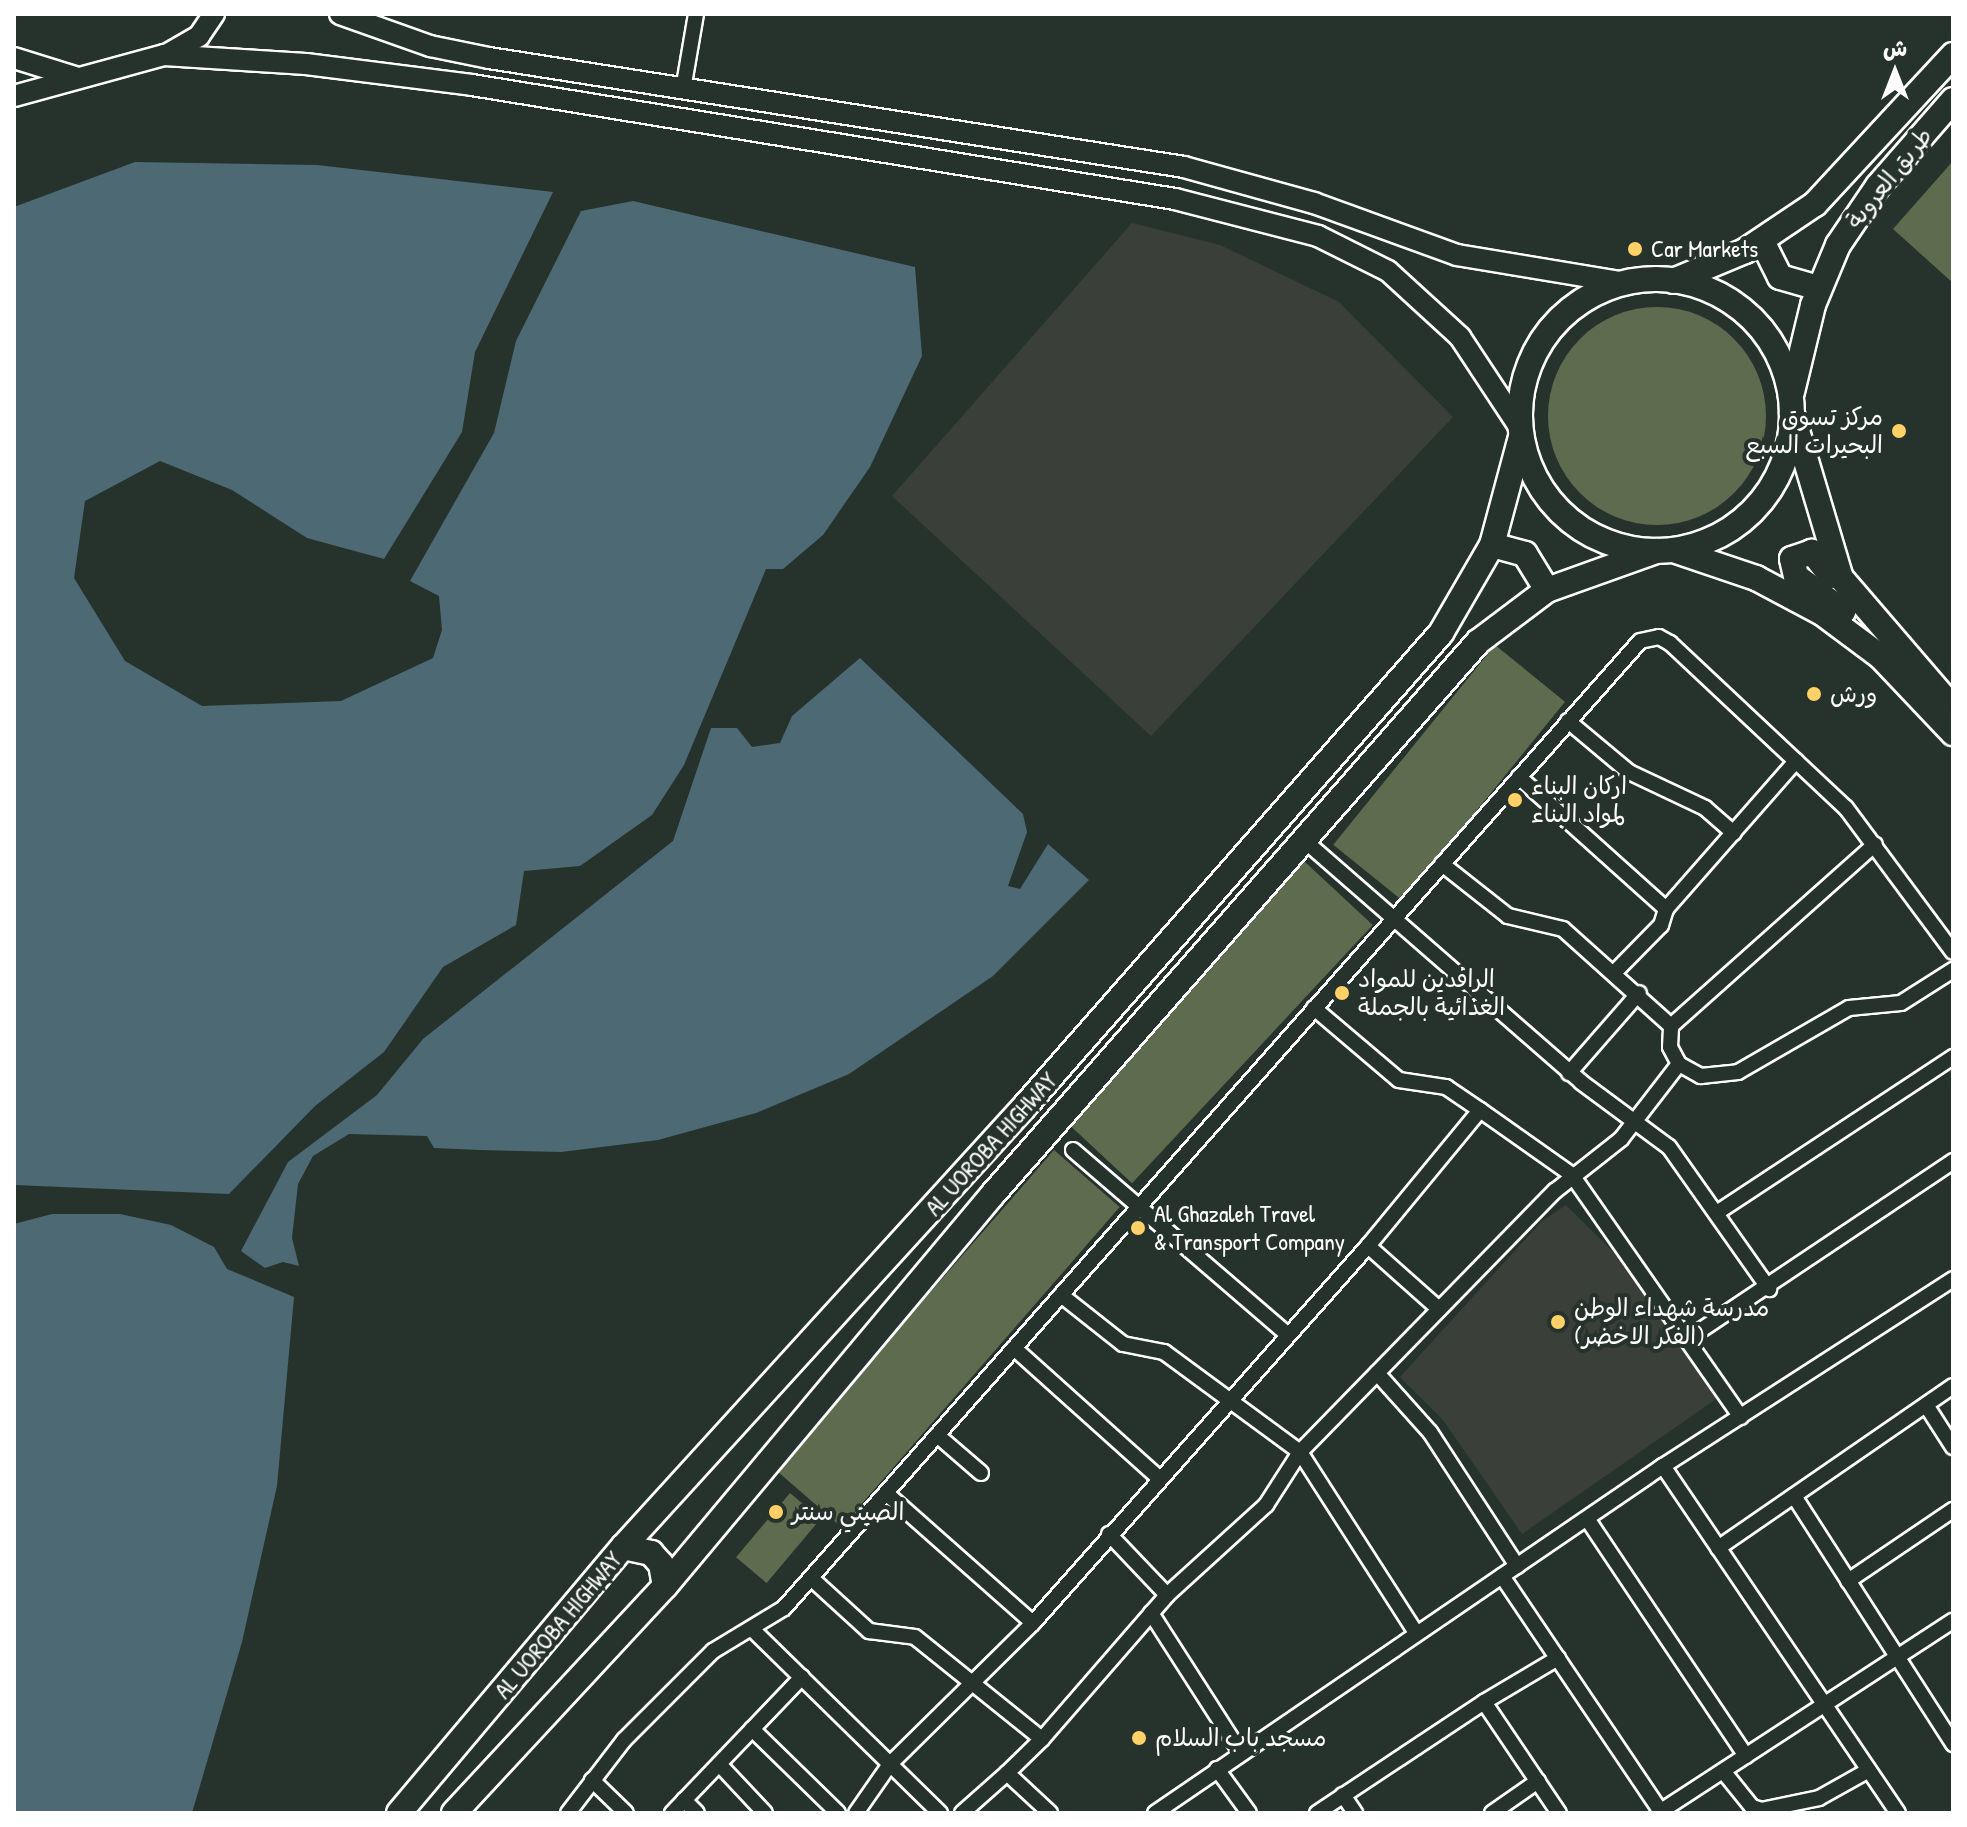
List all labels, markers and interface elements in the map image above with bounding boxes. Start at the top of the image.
north arrow [1855,32,1935,112]
text: ش [1883,33,1907,63]
street label: طريق العروبة [1840,122,1938,234]
place label: Car Markets [1651,235,1758,263]
marker: Car Markets [1626,240,1644,258]
place label: مركز تسوق البحيرات السبع [1745,403,1883,459]
marker: مركز تسوق البحيرات السبع [1890,422,1908,440]
place label: ورش [1830,680,1877,708]
marker: ورش [1805,685,1823,703]
place label: اركان البناء لمواد البناء [1531,772,1627,828]
marker: اركان البناء لمواد البناء [1506,791,1524,809]
place label: الرافدين للمواد الغذائية بالجملة [1358,965,1505,1021]
marker: الرافدين للمواد الغذائية بالجملة [1333,984,1351,1002]
street label: AL UOROBA HIGHWAY [919,1066,1063,1222]
place label: Al Ghazaleh Travel & Transport Company [1154,1200,1345,1256]
marker: Al Ghazaleh Travel & Transport Company [1129,1219,1147,1237]
place label: مدرسة شهداء الوطن (الفكر الاخضر) [1574,1294,1770,1350]
marker: مدرسة شهداء الوطن (الفكر الاخضر) [1549,1313,1567,1331]
place label: الصيني سنتر [792,1498,904,1526]
marker: الصيني سنتر [767,1503,785,1521]
street label: AL UOROBA HIGHWAY [488,1546,628,1704]
place label: مسجد باب السلام [1155,1724,1327,1752]
marker: مسجد باب السلام [1130,1729,1148,1747]

